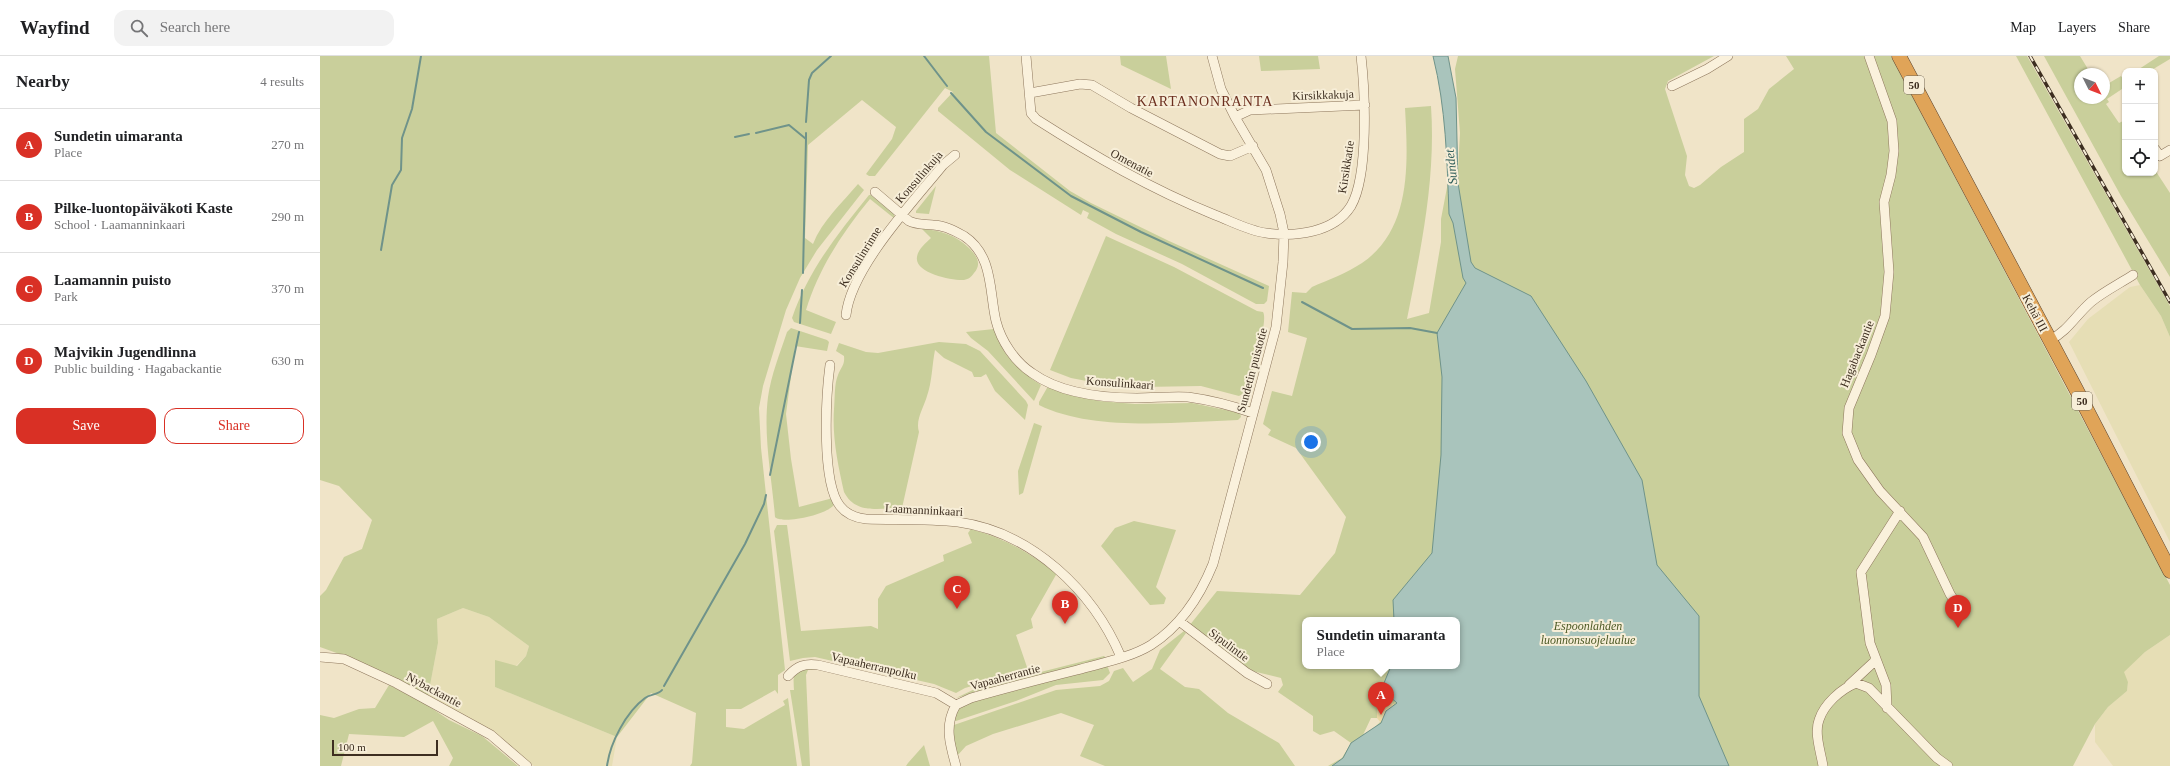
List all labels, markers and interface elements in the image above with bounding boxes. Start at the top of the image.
search box [114,10,394,46]
text: Wayfind [20,17,90,38]
icon: search [128,17,150,39]
text: Search here [160,19,230,35]
text: Map [2010,20,2036,35]
text: Layers [2058,20,2096,35]
text: Share [2118,20,2150,35]
north arrow [2074,68,2110,104]
map controls [2122,68,2158,176]
button: + [2122,68,2158,104]
text: Nearby [16,72,70,91]
text: 4 results [260,74,304,89]
road number: 50 [1904,76,1924,94]
street label: Kirsikkakuja [1292,87,1355,103]
district label: KARTANONRANTA [1137,94,1273,109]
button: − [2122,104,2158,140]
text: Sundetin uimaranta [54,128,183,144]
text: A [24,137,34,152]
text: 270 m [271,137,304,152]
street label: Kirsikkatie [1335,140,1357,194]
button: locate [2122,140,2158,176]
text: Place [54,145,82,160]
street label: Omenatie [1108,146,1156,180]
street label: Konsulinkuja [893,148,946,206]
water label: Sundet [1442,148,1460,185]
text: Pilke-luontopäiväkoti Kaste [54,200,233,216]
text: B [25,209,33,224]
text: 290 m [271,209,304,224]
text: School · Laamanninkaari [54,217,185,232]
street label: Konsulinrinne [836,224,884,290]
text: Laamannin puisto [54,272,171,288]
text: C [24,281,34,296]
text: 370 m [271,281,304,296]
text: Park [54,289,78,304]
street label: Kehä III [2019,292,2051,334]
street label: Hagabackantie [1837,318,1877,390]
street label: Sundetin puistotie [1234,326,1270,414]
text: Majvikin Jugendlinna [54,344,196,360]
text: D [24,353,34,368]
text: 630 m [271,353,304,368]
text: Public building · Hagabackantie [54,361,222,376]
street label: Konsulinkaari [1086,374,1155,392]
road number: 50 [2072,392,2092,410]
button: Save [16,408,156,444]
button: Share [164,408,304,444]
your location [1301,432,1321,452]
street label: Laamanninkaari [885,501,964,519]
pin: C [944,576,970,609]
pin: B [1052,591,1078,624]
pin: D [1945,595,1971,628]
popup [1302,617,1460,669]
park label: Espoonlahden luonnonsuojelualue [1541,619,1636,647]
street label: Sipulintie [1206,625,1252,665]
text: Sundetin uimaranta [1317,627,1445,643]
text: Place [1317,644,1345,659]
street label: Vapaaherranpolku [830,649,918,683]
street label: Vapaaherrantie [968,661,1042,693]
street label: Nybackantie [404,670,464,710]
pin: A [1368,682,1394,715]
scale bar [332,738,438,757]
text: 100 m [338,741,366,753]

